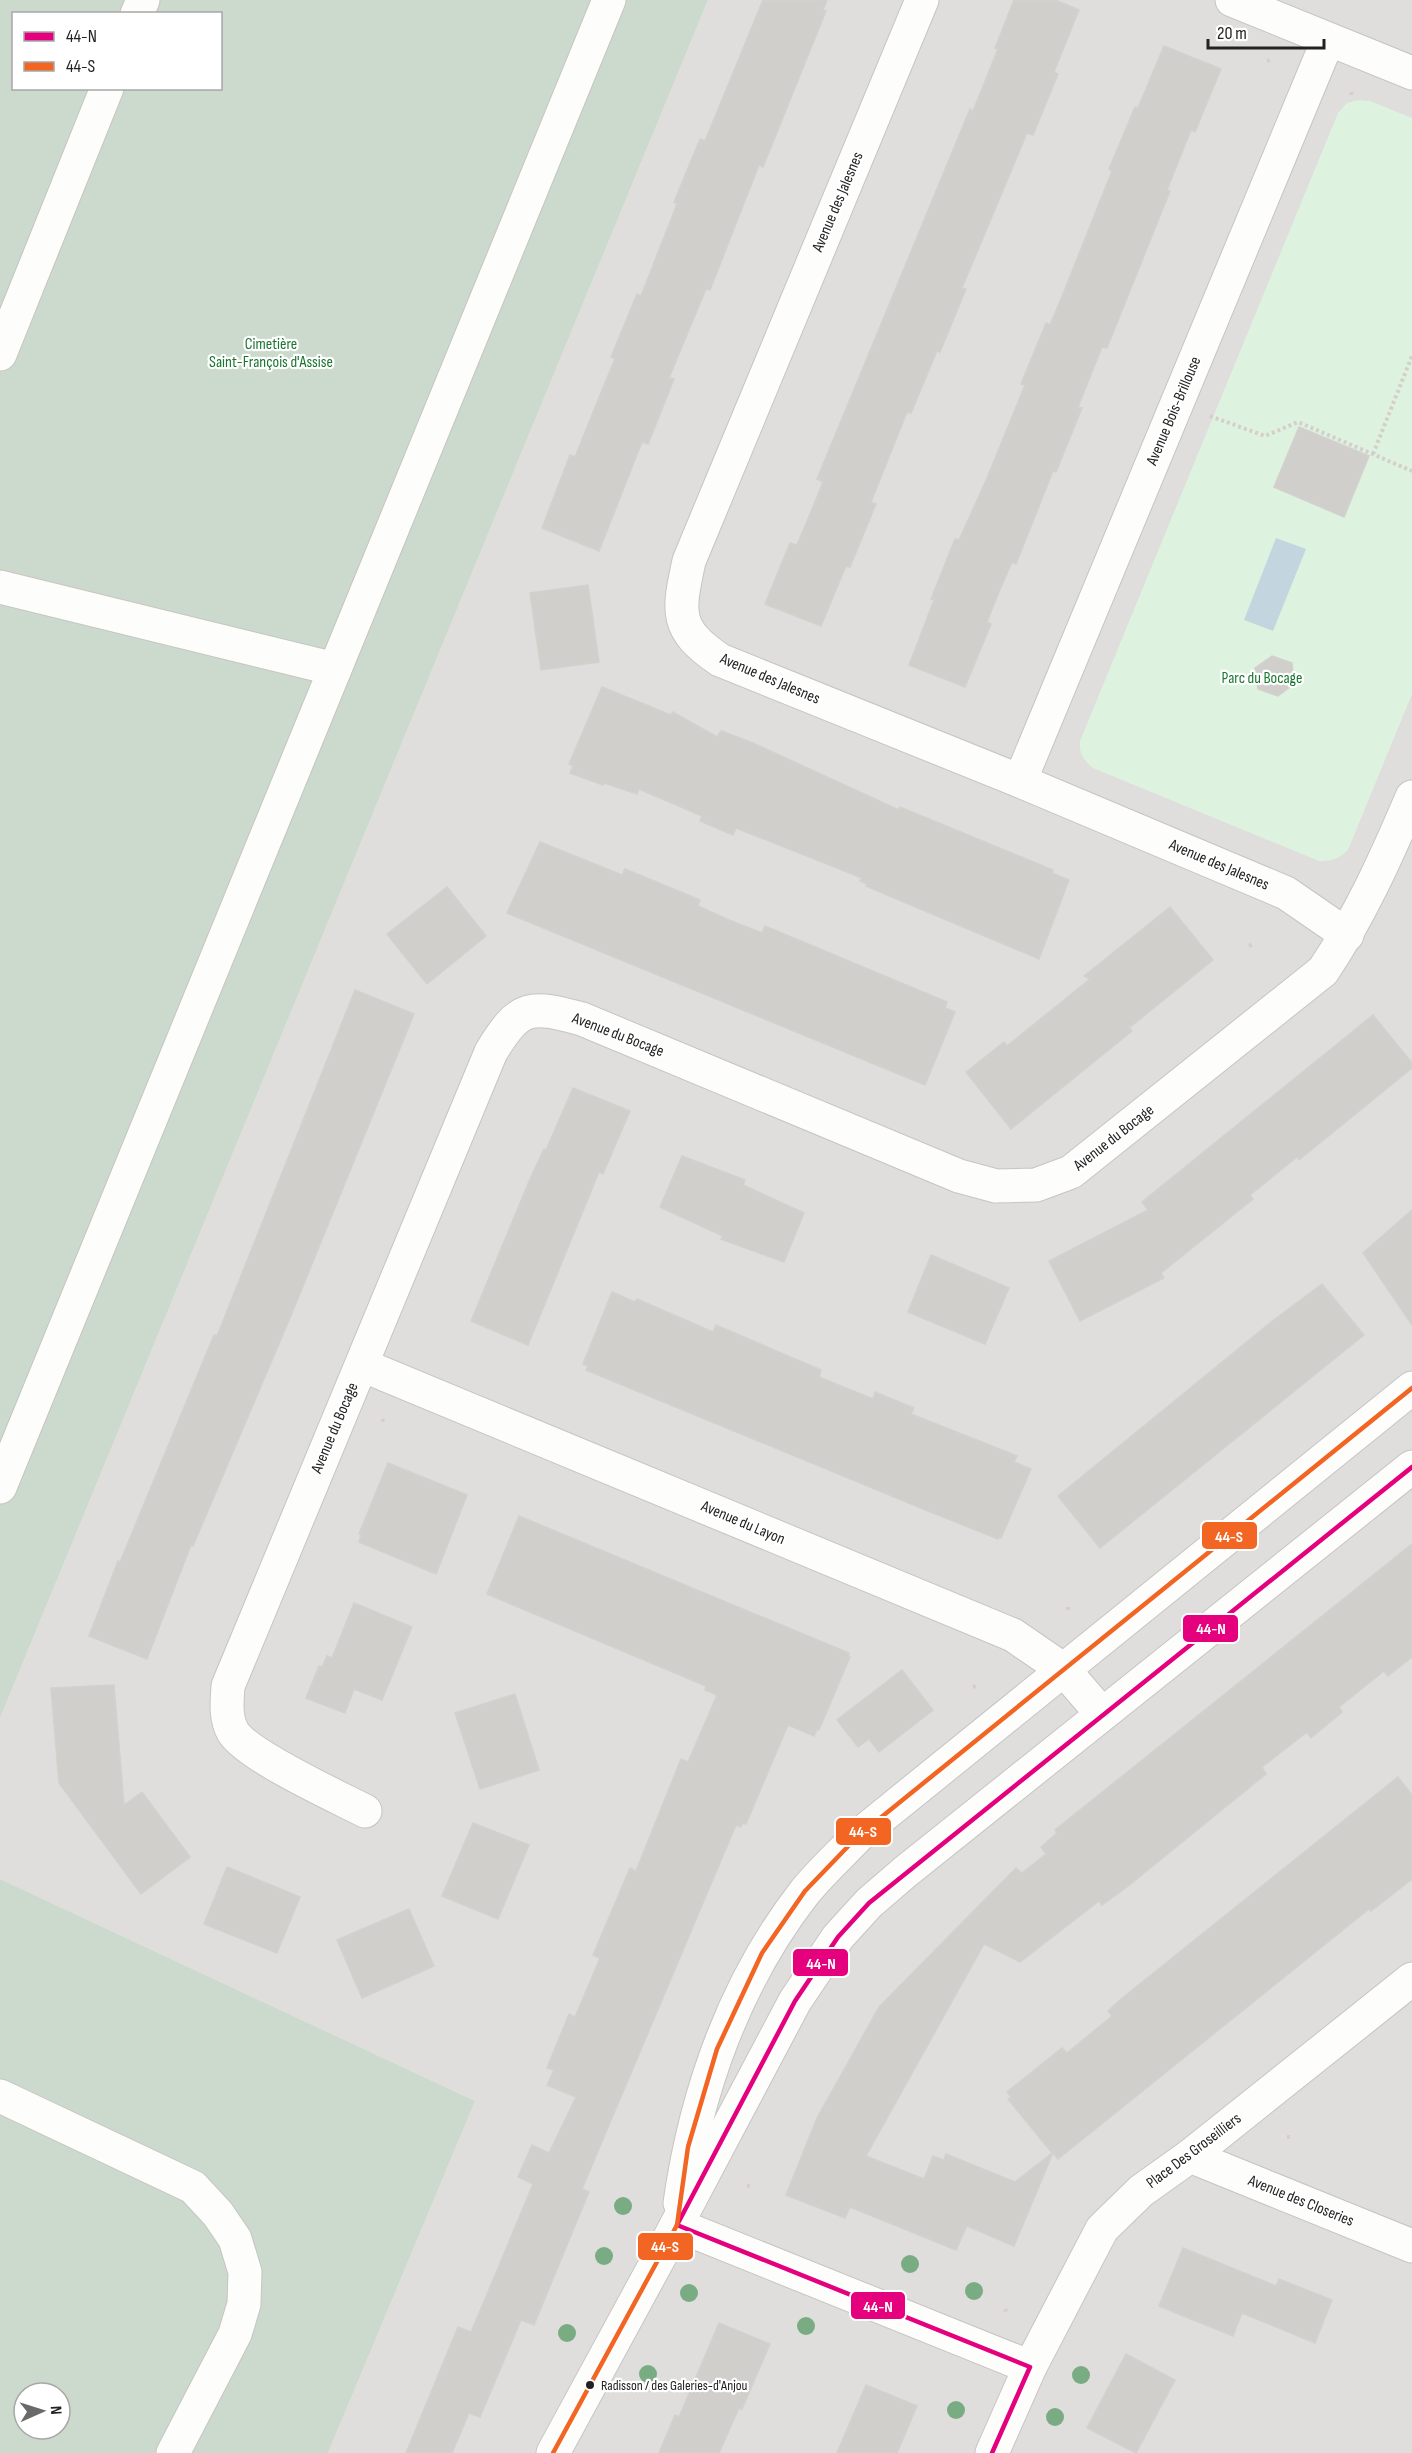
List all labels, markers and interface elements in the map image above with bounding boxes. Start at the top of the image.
legend [12,12,222,90]
scale bar [1208,12,1324,50]
text: 20 m [1217,23,1247,44]
text: 44-N [66,26,97,47]
text: 44-S [66,56,96,77]
street label: Avenue des Jalesnes [808,149,868,256]
park label: Cimetière Saint-François d'Assise [209,335,333,372]
street label: Avenue Bois-Brillouse [1142,354,1205,469]
street label: Avenue des Jalesnes [716,649,823,709]
park label: Parc du Bocage [1222,669,1302,688]
street label: Avenue des Jalesnes [1165,835,1272,895]
street label: Avenue du Bocage [569,1008,666,1061]
street label: Avenue du Bocage [1069,1101,1158,1176]
street label: Avenue du Bocage [307,1380,363,1477]
street label: Avenue du Layon [697,1496,788,1549]
line badge: 44-S [1201,1521,1258,1550]
text: 44-S [1215,1528,1243,1547]
line badge: 44-N [1182,1614,1239,1643]
text: 44-N [1196,1620,1226,1639]
line badge: 44-S [835,1817,892,1846]
text: 44-S [849,1823,877,1842]
line badge: 44-N [792,1948,849,1977]
text: 44-N [806,1955,836,1974]
street label: Place Des Groseilliers [1143,2109,1245,2193]
street label: Avenue des Closeries [1244,2171,1357,2231]
line badge: 44-S [637,2232,694,2261]
text: 44-S [651,2238,679,2257]
line badge: 44-N [850,2291,906,2320]
text: 44-N [863,2298,893,2317]
place label: Radisson / des Galeries-d'Anjou [601,2377,748,2394]
marker: Radisson / des Galeries-d'Anjou [584,2379,596,2391]
north arrow [12,2381,72,2441]
text: N [46,2406,65,2415]

